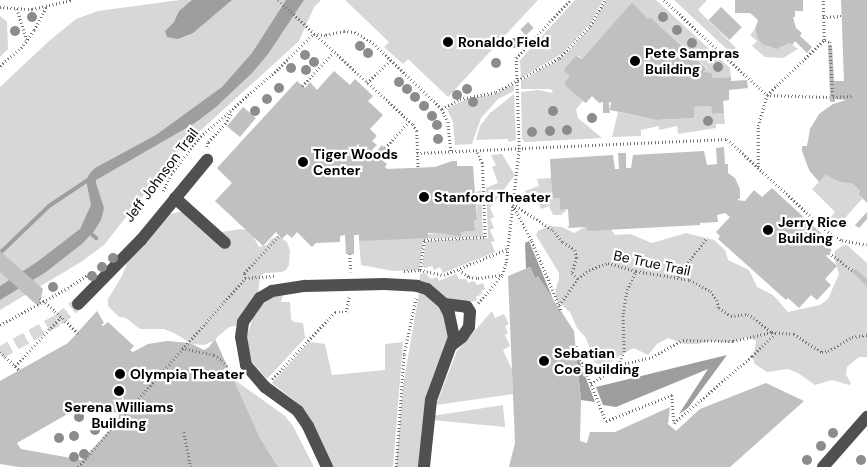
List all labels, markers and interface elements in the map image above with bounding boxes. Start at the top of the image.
place label: Ronaldo Field [458,34,549,50]
marker: Ronaldo Field [442,36,454,48]
place label: Pete Sampras Building [645,45,740,78]
marker: Pete Sampras Building [629,55,641,67]
street label: Jeff Johnson Trail [120,125,202,225]
place label: Tiger Woods Center [313,146,398,178]
marker: Tiger Woods Center [297,156,309,168]
place label: Stanford Theater [434,189,550,205]
marker: Stanford Theater [418,191,430,203]
place label: Jerry Rice Building [778,214,847,246]
marker: Jerry Rice Building [762,224,774,236]
street label: Be True Trail [612,247,692,279]
place label: Sebatian Coe Building [554,345,640,378]
marker: Sebatian Coe Building [538,355,550,367]
place label: Olympia Theater [130,366,244,382]
marker: Olympia Theater [114,368,126,380]
marker: Serena Williams Building [113,385,125,397]
place label: Serena Williams Building [64,399,174,432]

